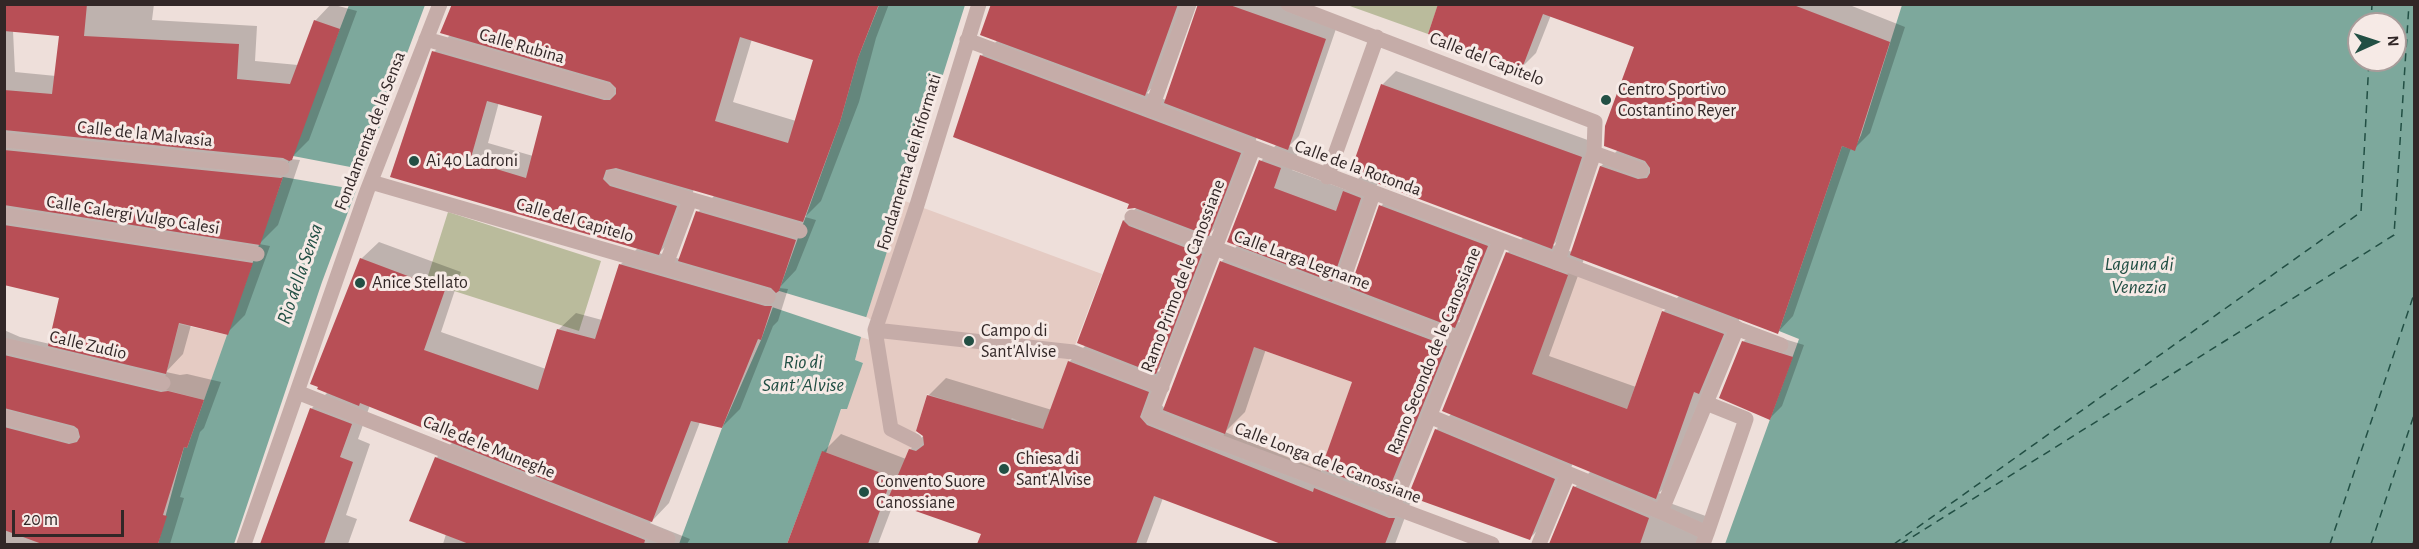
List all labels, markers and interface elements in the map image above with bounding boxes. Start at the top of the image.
north arrow [2347,12,2407,72]
street label: Calle Rubina [477,24,567,68]
street label: Calle del Capitelo [1427,27,1547,91]
text: N [2385,35,2401,47]
street label: Fondamenta de la Sensa [330,48,410,214]
street label: Fondamenta dei Riformati [872,71,946,253]
place label: Centro Sportivo Costantino Reyer [1618,79,1736,122]
marker: Centro Sportivo Costantino Reyer [1599,93,1613,107]
street label: Calle de la Malvasia [76,116,214,152]
street label: Calle de la Rotonda [1292,135,1424,201]
place label: Ai 40 Ladroni [426,150,518,172]
marker: Ai 40 Ladroni [407,154,421,168]
street label: Ramo Primo de le Canossiane [1136,177,1230,375]
street label: Calle Calergi Vulgo Calesi [45,191,221,239]
street label: Calle del Capitelo [514,193,636,247]
water label: Rio della Sensa [272,221,328,327]
street label: Calle Larga Legname [1231,225,1373,295]
street label: Ramo Secondo de le Canossiane [1382,244,1486,458]
water label: Laguna di Venezia [2105,252,2173,299]
place label: Anice Stellato [372,272,468,294]
marker: Anice Stellato [353,276,367,290]
place label: Campo di Sant'Alvise [981,320,1056,362]
street label: Calle Zudio [47,326,129,364]
marker: Campo di Sant'Alvise [962,334,976,348]
water label: Rio di Sant' Alvise [762,350,844,397]
street label: Calle de le Muneghe [420,411,558,483]
street label: Calle Longa de le Canossiane [1232,417,1424,509]
place label: Chiesa di Sant'Alvise [1016,448,1091,490]
marker: Chiesa di Sant'Alvise [997,462,1011,476]
place label: Convento Suore Canossiane [876,471,985,514]
marker: Convento Suore Canossiane [857,485,871,499]
scale bar [15,498,128,536]
text: 20 m [23,511,58,529]

